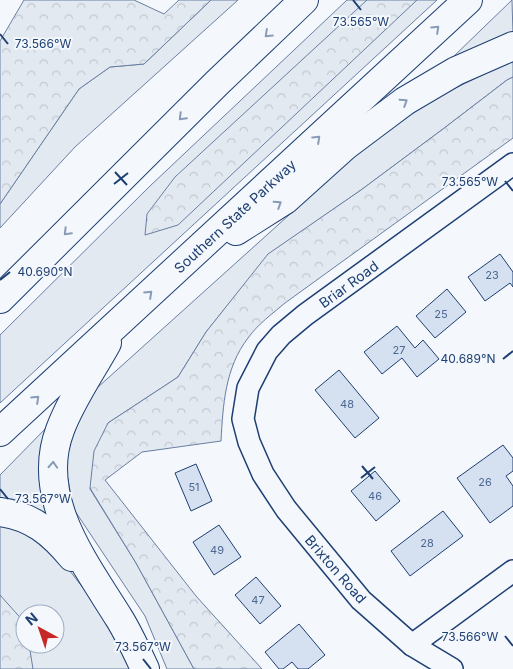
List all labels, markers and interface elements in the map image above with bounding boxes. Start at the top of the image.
text: 73.565°W [333,14,389,29]
one-way arrow [430,26,439,35]
one-way arrow [265,28,274,37]
text: 73.566°W [15,36,71,51]
one-way arrow [399,98,408,108]
one-way arrow [179,111,188,120]
one-way arrow [311,136,320,145]
street label: Southern State Parkway [170,155,299,276]
text: 73.565°W [442,174,498,189]
one-way arrow [273,201,282,210]
one-way arrow [64,226,73,235]
street label: Briar Road [315,257,381,311]
text: 40.690°N [17,264,73,279]
house number: 23 [485,268,499,282]
one-way arrow [143,291,152,300]
house number: 25 [434,307,448,321]
house number: 27 [393,343,405,357]
text: 40.689°N [441,351,495,366]
one-way arrow [30,396,39,405]
house number: 48 [340,397,354,411]
one-way arrow [48,460,59,468]
house number: 26 [478,475,492,489]
house number: 51 [188,480,200,494]
house number: 46 [368,489,382,503]
text: 73.567°W [15,491,71,506]
street label: Brixton Road [302,531,370,607]
house number: 28 [420,536,434,550]
house number: 49 [210,543,224,557]
house number: 47 [251,593,265,607]
north arrow [15,604,65,654]
text: N [22,609,41,629]
text: 73.566°W [442,629,498,644]
text: 73.567°W [115,639,171,654]

